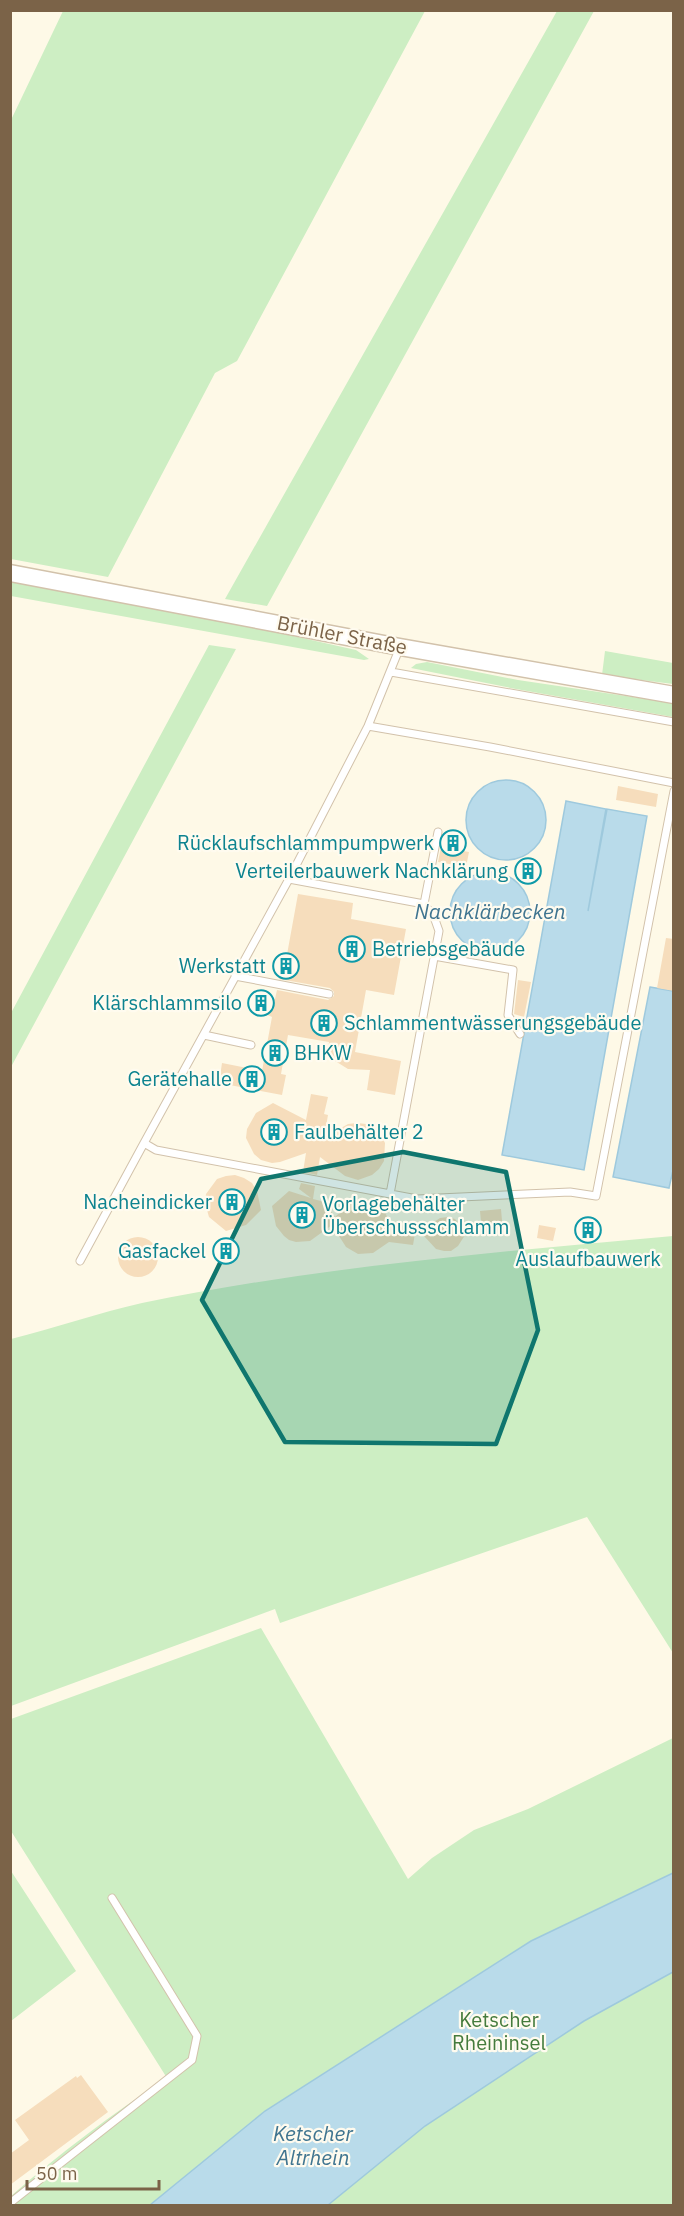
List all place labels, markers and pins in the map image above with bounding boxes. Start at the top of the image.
building icon: Rücklaufschlammpumpwerk [438,828,468,858]
place label: Rücklaufschlammpumpwerk [177,829,434,856]
building icon: Verteilerbauwerk Nachklärung [513,856,543,886]
place label: Verteilerbauwerk Nachklärung [235,857,508,884]
building icon: Betriebsgebäude [337,934,367,964]
place label: Betriebsgebäude [372,935,525,962]
building icon: Werkstatt [271,951,301,981]
place label: Werkstatt [179,952,266,979]
building icon: Klärschlammsilo [246,988,276,1018]
place label: Klärschlammsilo [92,989,242,1016]
building icon: Schlammentwässerungsgebäude [309,1008,339,1038]
place label: Schlammentwässerungsgebäude [344,1009,641,1036]
building icon: BHKW [260,1038,290,1068]
place label: BHKW [294,1039,352,1066]
building icon: Gerätehalle [237,1064,267,1094]
place label: Gerätehalle [127,1065,232,1092]
building icon: Faulbehälter 2 [259,1117,289,1147]
place label: Faulbehälter 2 [294,1118,424,1145]
building icon: Nacheindicker [217,1187,247,1217]
place label: Nacheindicker [83,1188,212,1215]
place label: Vorlagebehälter Überschussschlamm [322,1190,509,1240]
building icon: Vorlagebehälter Überschussschlamm [287,1200,317,1230]
building icon: Auslaufbauwerk [573,1215,603,1245]
building icon: Gasfackel [211,1236,241,1266]
place label: Gasfackel [118,1237,206,1264]
place label: Auslaufbauwerk [515,1245,661,1272]

